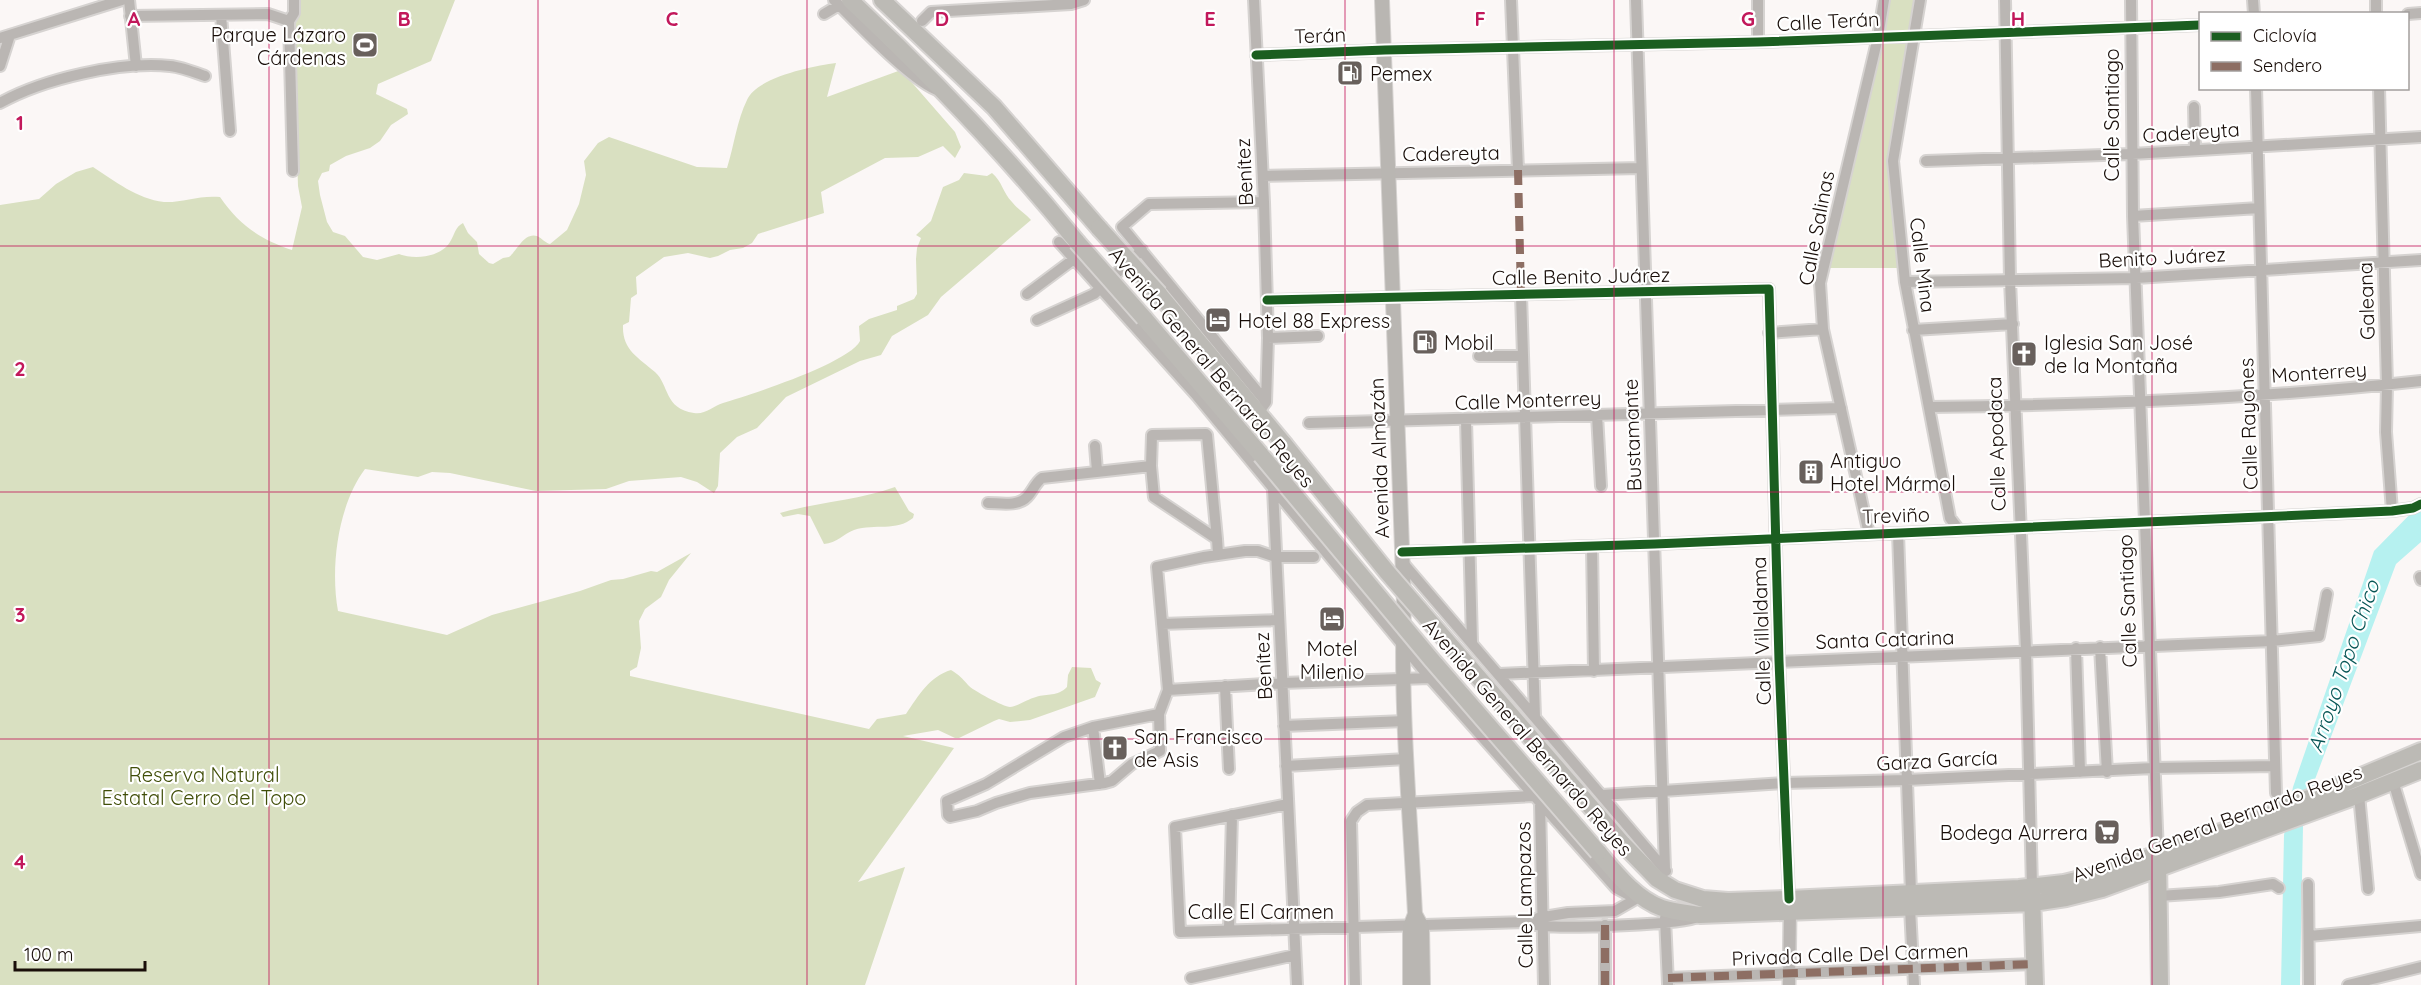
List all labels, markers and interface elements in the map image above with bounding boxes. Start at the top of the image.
text: A [128,6,141,31]
text: B [397,6,411,31]
text: C [666,6,679,31]
text: D [935,6,949,31]
text: E [1204,6,1216,31]
text: F [1474,6,1486,31]
text: G [1741,6,1755,31]
street label: Calle Terán [1776,6,1880,36]
text: H [2011,6,2025,31]
legend [2199,12,2409,90]
place label: Parque Lázaro Cárdenas [211,22,346,70]
street label: Terán [1294,22,1346,48]
text: Ciclovía [2253,24,2317,47]
sports icon: Parque Lázaro Cárdenas [350,30,380,60]
street label: Calle Santiago [2099,48,2124,182]
text: Sendero [2253,54,2322,77]
fuel station icon: Pemex [1335,58,1365,88]
place label: Pemex [1370,61,1432,86]
text: 1 [16,110,24,135]
street label: Cadereyta [2142,116,2240,148]
street label: Benítez [1230,138,1258,206]
street label: Cadereyta [1402,140,1500,166]
street label: Calle Salinas [1793,169,1839,287]
street label: Calle Mina [1905,216,1941,314]
street label: Benito Juárez [2098,241,2226,273]
street label: Avenida General Bernardo Reyes [1104,242,1320,492]
street label: Calle Benito Juárez [1492,262,1670,290]
street label: Galeana [2352,262,2380,340]
hotel icon: Hotel 88 Express [1203,305,1233,335]
place label: Hotel 88 Express [1238,308,1390,333]
fuel station icon: Mobil [1410,327,1440,357]
place label: Mobil [1444,330,1494,355]
place label: Iglesia San José de la Montaña [2044,330,2193,378]
church icon: Iglesia San José de la Montaña [2009,339,2039,369]
text: 2 [14,356,26,381]
street label: Monterrey [2270,356,2368,388]
street label: Calle Rayones [2233,358,2263,490]
street label: Calle Apodaca [1981,376,2011,512]
street label: Avenida Almazán [1364,377,1394,539]
street label: Bustamante [1618,378,1646,492]
street label: Calle Monterrey [1454,385,1602,415]
place label: Antiguo Hotel Mármol [1830,448,1956,496]
building icon: Antiguo Hotel Mármol [1796,457,1826,487]
street label: Treviño [1862,501,1930,529]
street label: Calle Santiago [2112,534,2142,668]
street label: Calle Villaldama [1746,556,1776,706]
water label: Arroyo Topo Chico [2301,575,2385,755]
text: 3 [15,602,25,627]
hotel icon: Motel Milenio [1317,604,1347,634]
street label: Avenida General Bernardo Reyes [1418,613,1638,861]
street label: Santa Catarina [1815,624,1955,654]
street label: Benítez [1249,632,1277,700]
place label: Motel Milenio [1300,636,1364,684]
place label: San Francisco de Asis [1134,724,1263,772]
church icon: San Francisco de Asis [1100,733,1130,763]
street label: Garza García [1876,744,1998,776]
street label: Avenida General Bernardo Reyes [2069,759,2365,887]
park label: Reserva Natural Estatal Cerro del Topo [102,762,306,810]
supermarket icon: Bodega Aurrera [2092,817,2122,847]
place label: Bodega Aurrera [1940,820,2088,845]
street label: Calle Lampazos [1510,821,1538,969]
text: 4 [14,849,26,874]
street label: Calle El Carmen [1188,899,1334,924]
scale bar [15,934,146,972]
street label: Privada Calle Del Carmen [1731,937,1969,971]
text: 100 m [24,943,73,966]

